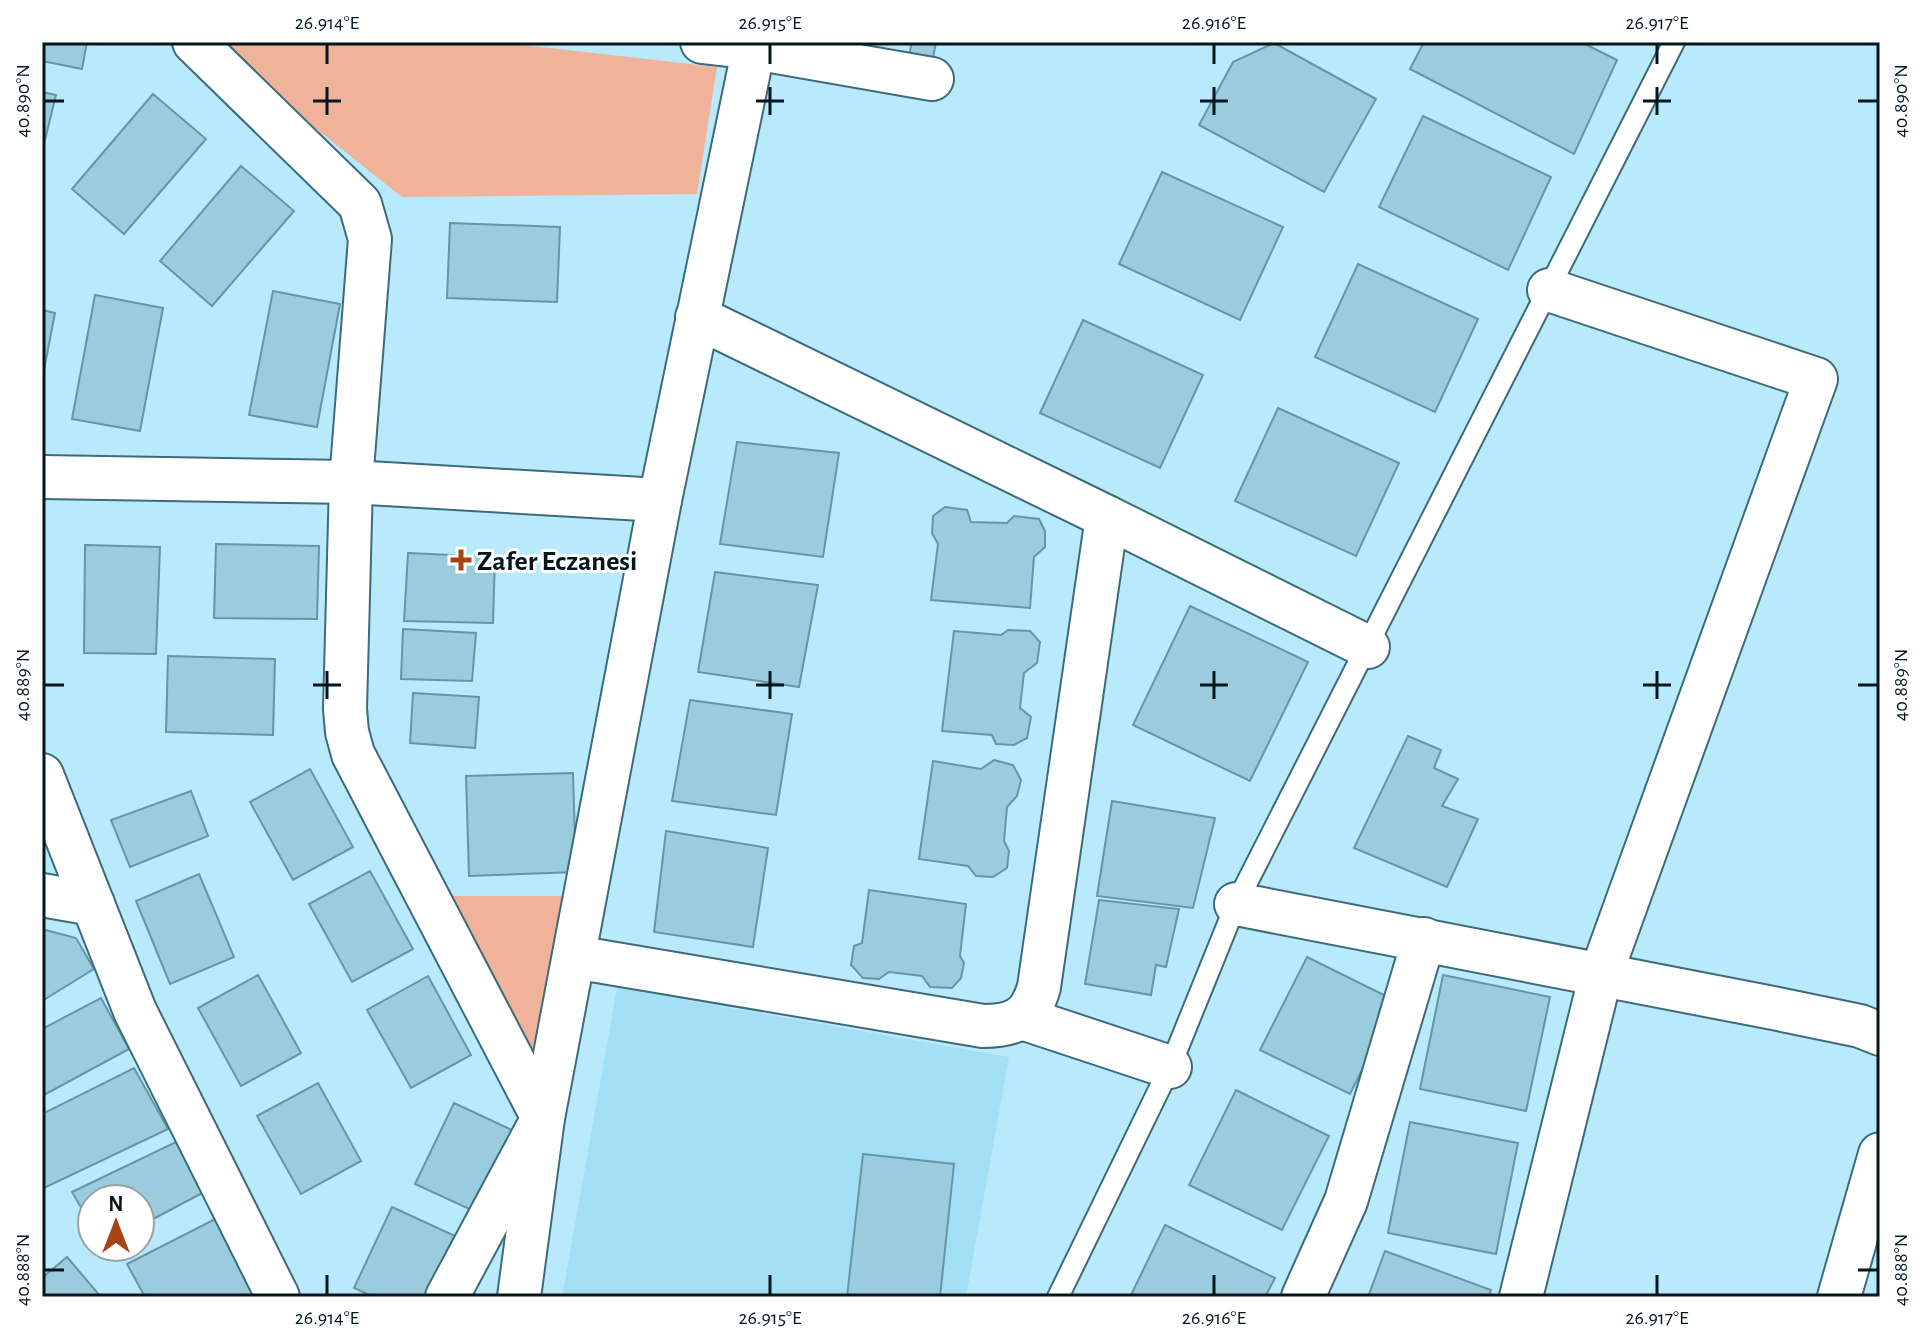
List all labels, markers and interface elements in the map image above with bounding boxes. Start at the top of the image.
text: 26.914°E [295,13,360,33]
text: 26.915°E [738,13,802,33]
text: 26.916°E [1182,13,1246,33]
text: 26.917°E [1625,13,1689,33]
text: 40.890°N [13,64,33,138]
text: 40.890°N [1891,64,1911,138]
place label: Zafer Eczanesi [477,548,637,576]
marker: Zafer Eczanesi [452,551,470,569]
text: 40.889°N [13,649,33,721]
text: 40.889°N [1891,649,1911,721]
north arrow [76,1183,156,1263]
text: N [108,1193,124,1215]
text: 40.888°N [13,1234,33,1306]
text: 40.888°N [1891,1234,1911,1306]
text: 26.914°E [295,1308,360,1328]
text: 26.915°E [738,1308,802,1328]
text: 26.916°E [1182,1308,1246,1328]
text: 26.917°E [1625,1308,1689,1328]

